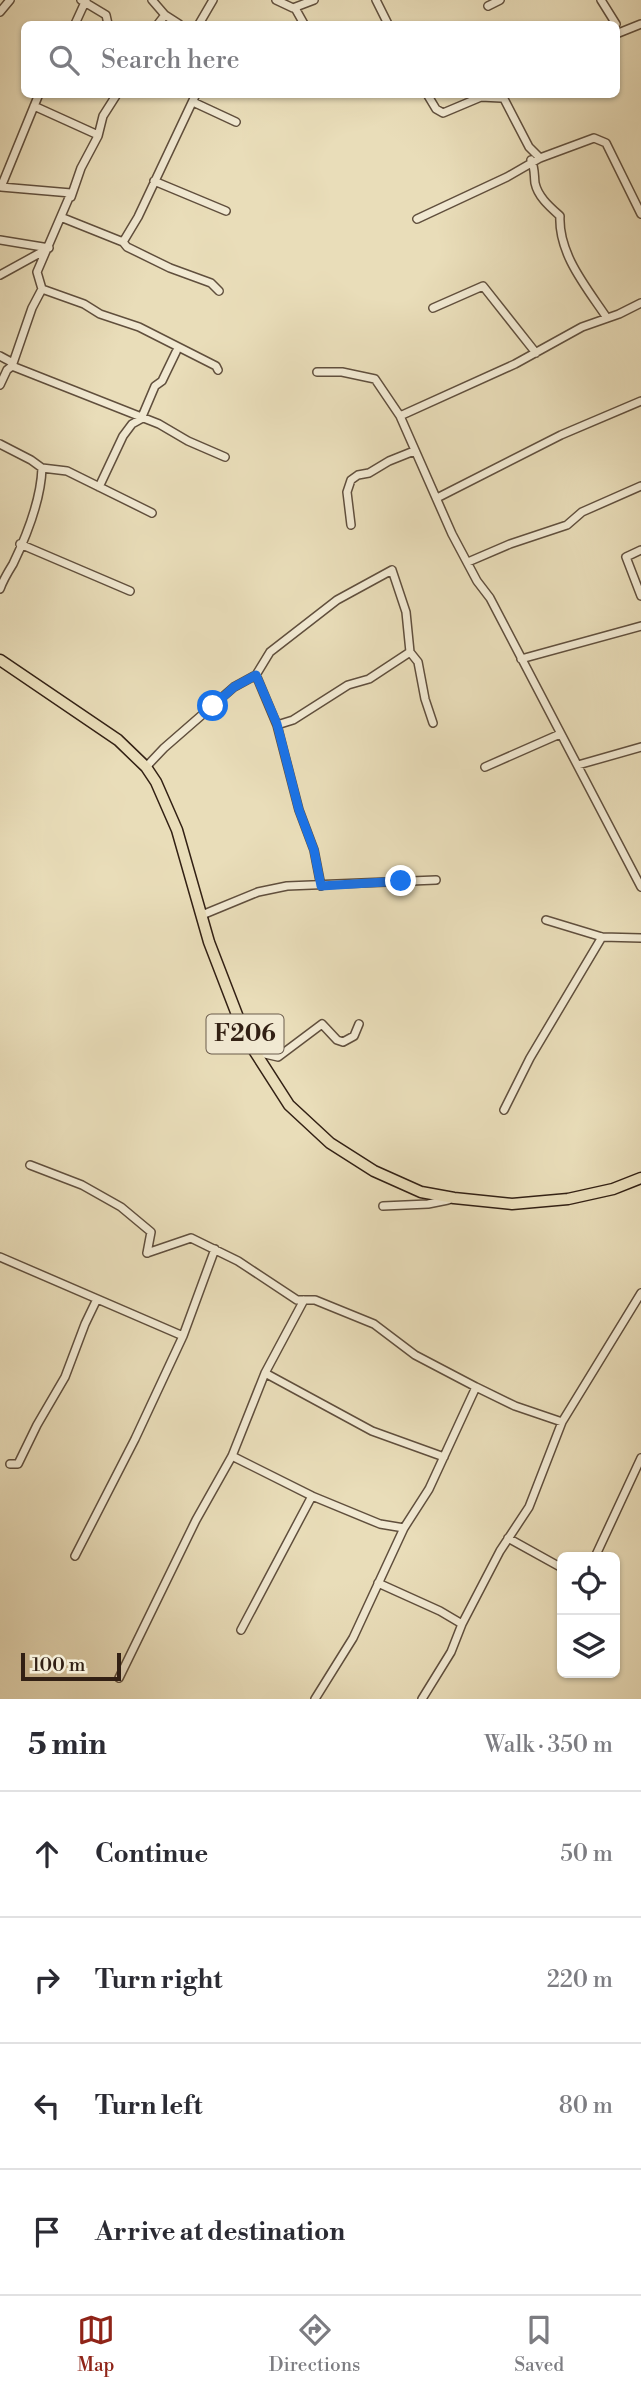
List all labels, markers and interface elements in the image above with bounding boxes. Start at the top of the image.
search box [21,21,620,98]
icon: search [45,41,83,79]
text: Search here [101,44,240,76]
route start [197,690,228,721]
route end [385,865,416,896]
road number: F206 [206,1015,284,1054]
map controls [557,1552,620,1678]
button: locate [557,1552,620,1615]
button: layers [557,1615,620,1678]
scale bar [21,1650,121,1682]
text: 100 m [32,1653,85,1677]
text: 5 min [28,1726,107,1764]
text: Walk · 350 m [484,1731,613,1759]
icon: ahead [28,1835,66,1873]
text: Continue [95,1838,208,1870]
text: 50 m [560,1840,613,1868]
icon: right [28,1961,66,1999]
text: Turn right [95,1964,223,1996]
text: 220 m [547,1966,613,1994]
icon: left [28,2087,66,2125]
text: Turn left [95,2090,203,2122]
text: 80 m [559,2092,613,2120]
icon: arrive [28,2213,66,2251]
text: Arrive at destination [95,2216,345,2248]
tab: Map [77,2311,115,2377]
tab: Directions [269,2311,360,2377]
tab: Saved [514,2311,564,2377]

